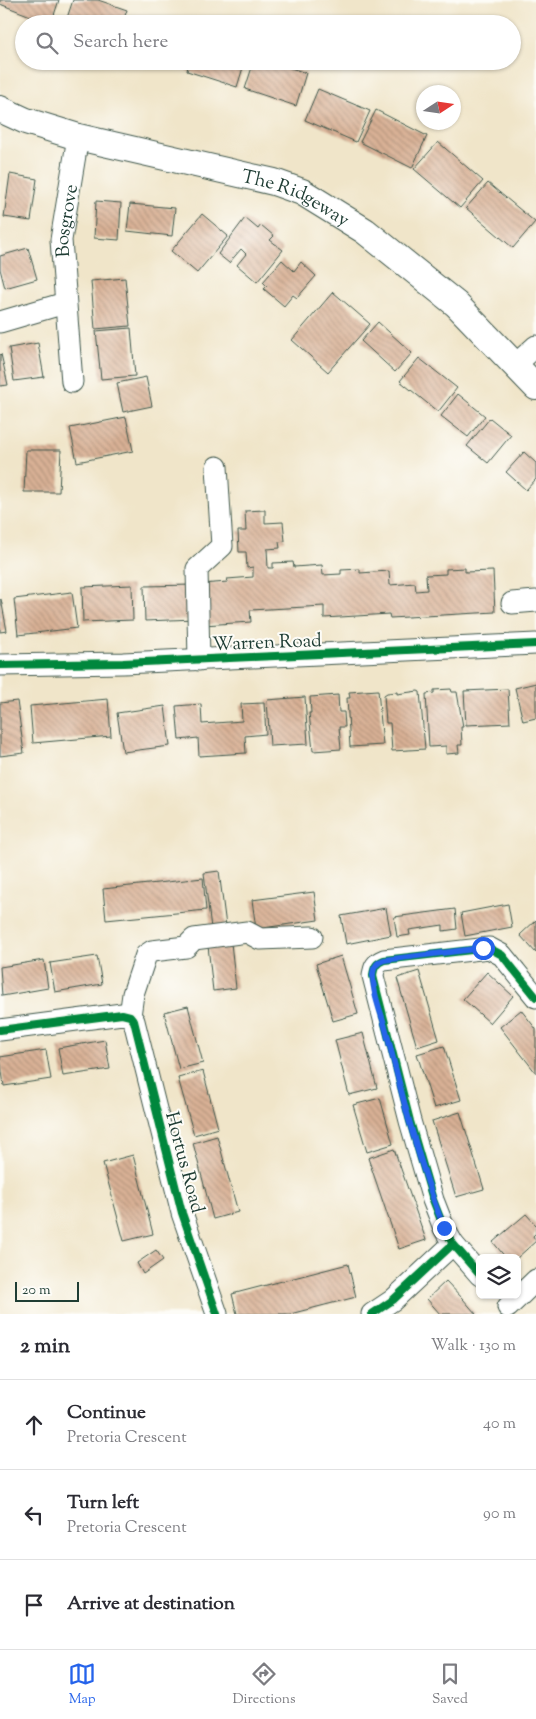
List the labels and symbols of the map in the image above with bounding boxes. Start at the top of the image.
north arrow [416,85,461,130]
street label: The Ridgeway [239,164,355,235]
street label: Bosgrove [50,182,86,258]
street label: Warren Road [212,628,323,659]
route start [472,937,495,960]
street label: Hortus Road [157,1109,210,1217]
route end [433,1217,456,1240]
scale bar [15,1279,79,1302]

